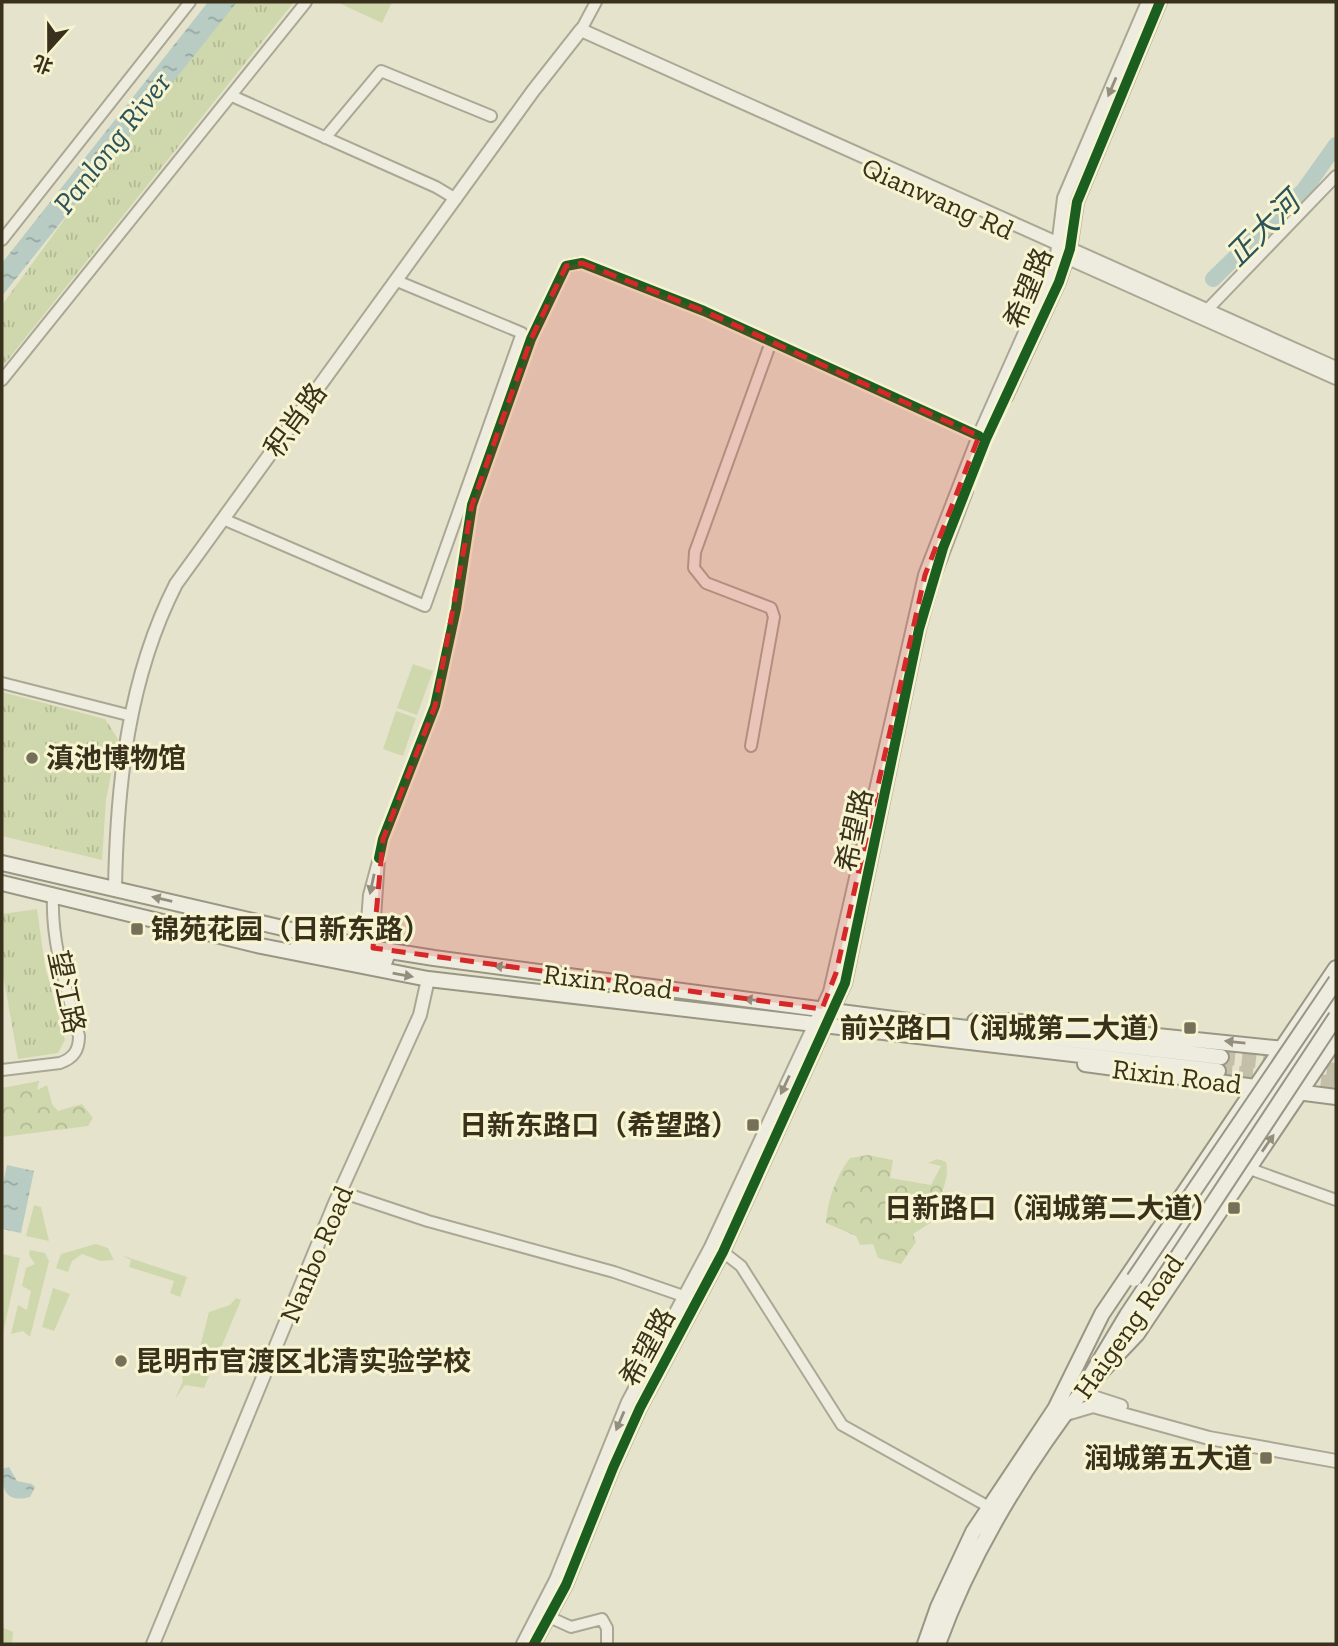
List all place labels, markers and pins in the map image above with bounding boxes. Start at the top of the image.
place label: 滇池博物馆 [46,742,186,775]
marker: 滇池博物馆 [24,750,40,766]
place label: 锦苑花园（日新东路） [151,913,431,946]
marker: 锦苑花园（日新东路） [129,921,145,937]
place label: 前兴路口（润城第二大道） [840,1012,1176,1045]
marker: 前兴路口（润城第二大道） [1182,1020,1198,1036]
place label: 日新东路口（希望路） [459,1109,739,1142]
marker: 日新东路口（希望路） [745,1117,761,1133]
place label: 日新路口（润城第二大道） [884,1192,1220,1225]
marker: 日新路口（润城第二大道） [1226,1200,1242,1216]
place label: 昆明市官渡区北清实验学校 [135,1345,471,1378]
marker: 昆明市官渡区北清实验学校 [113,1353,129,1369]
place label: 润城第五大道 [1084,1442,1252,1475]
marker: 润城第五大道 [1258,1450,1274,1466]

